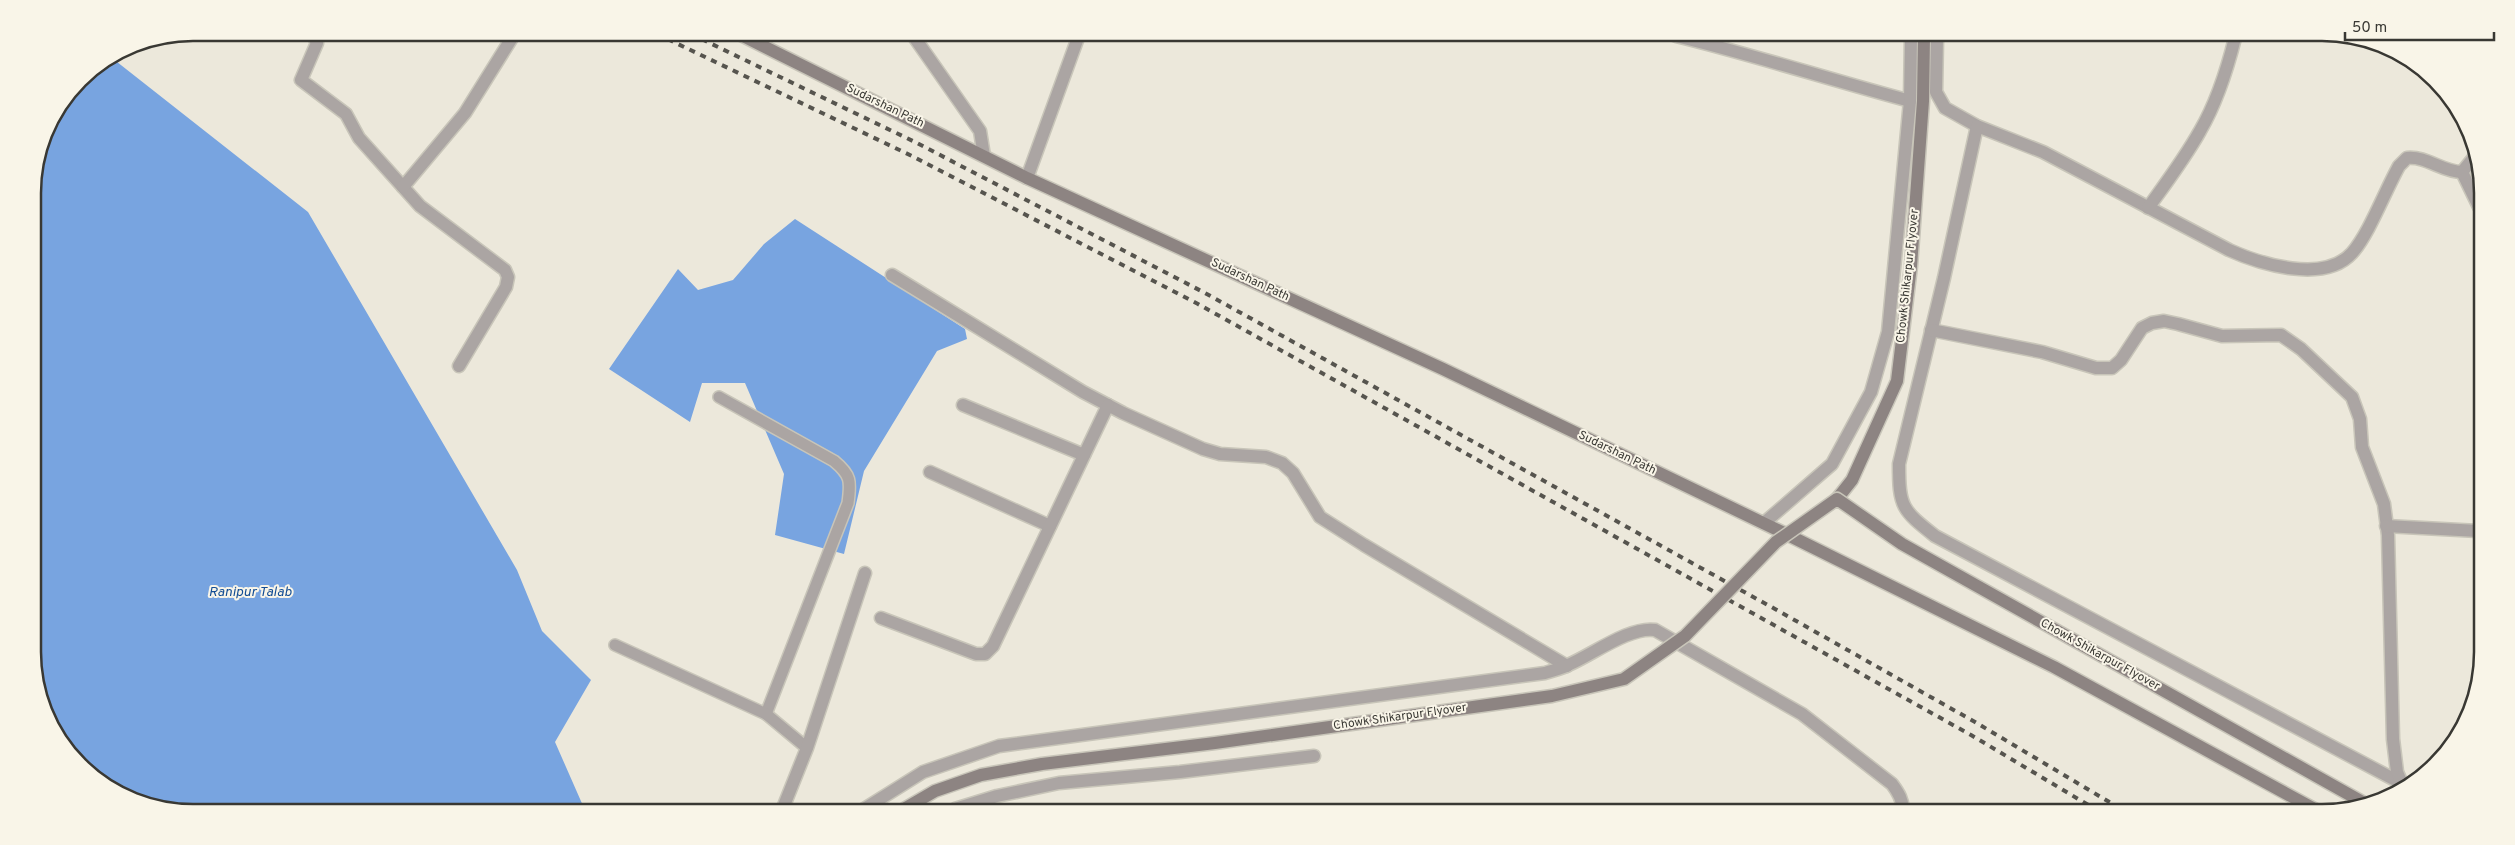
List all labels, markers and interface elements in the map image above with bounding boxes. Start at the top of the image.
scale bar [2345,10,2494,42]
text: 50 m [2352,19,2387,38]
street label: Sudarshan Path [843,80,927,132]
street label: Chowk Shikarpur Flyover [1893,208,1923,344]
street label: Sudarshan Path [1208,255,1292,305]
street label: Sudarshan Path [1575,427,1659,479]
water label: Ranipur Talab [209,584,292,601]
street label: Chowk Shikarpur Flyover [2037,615,2163,695]
street label: Chowk Shikarpur Flyover [1332,700,1468,734]

